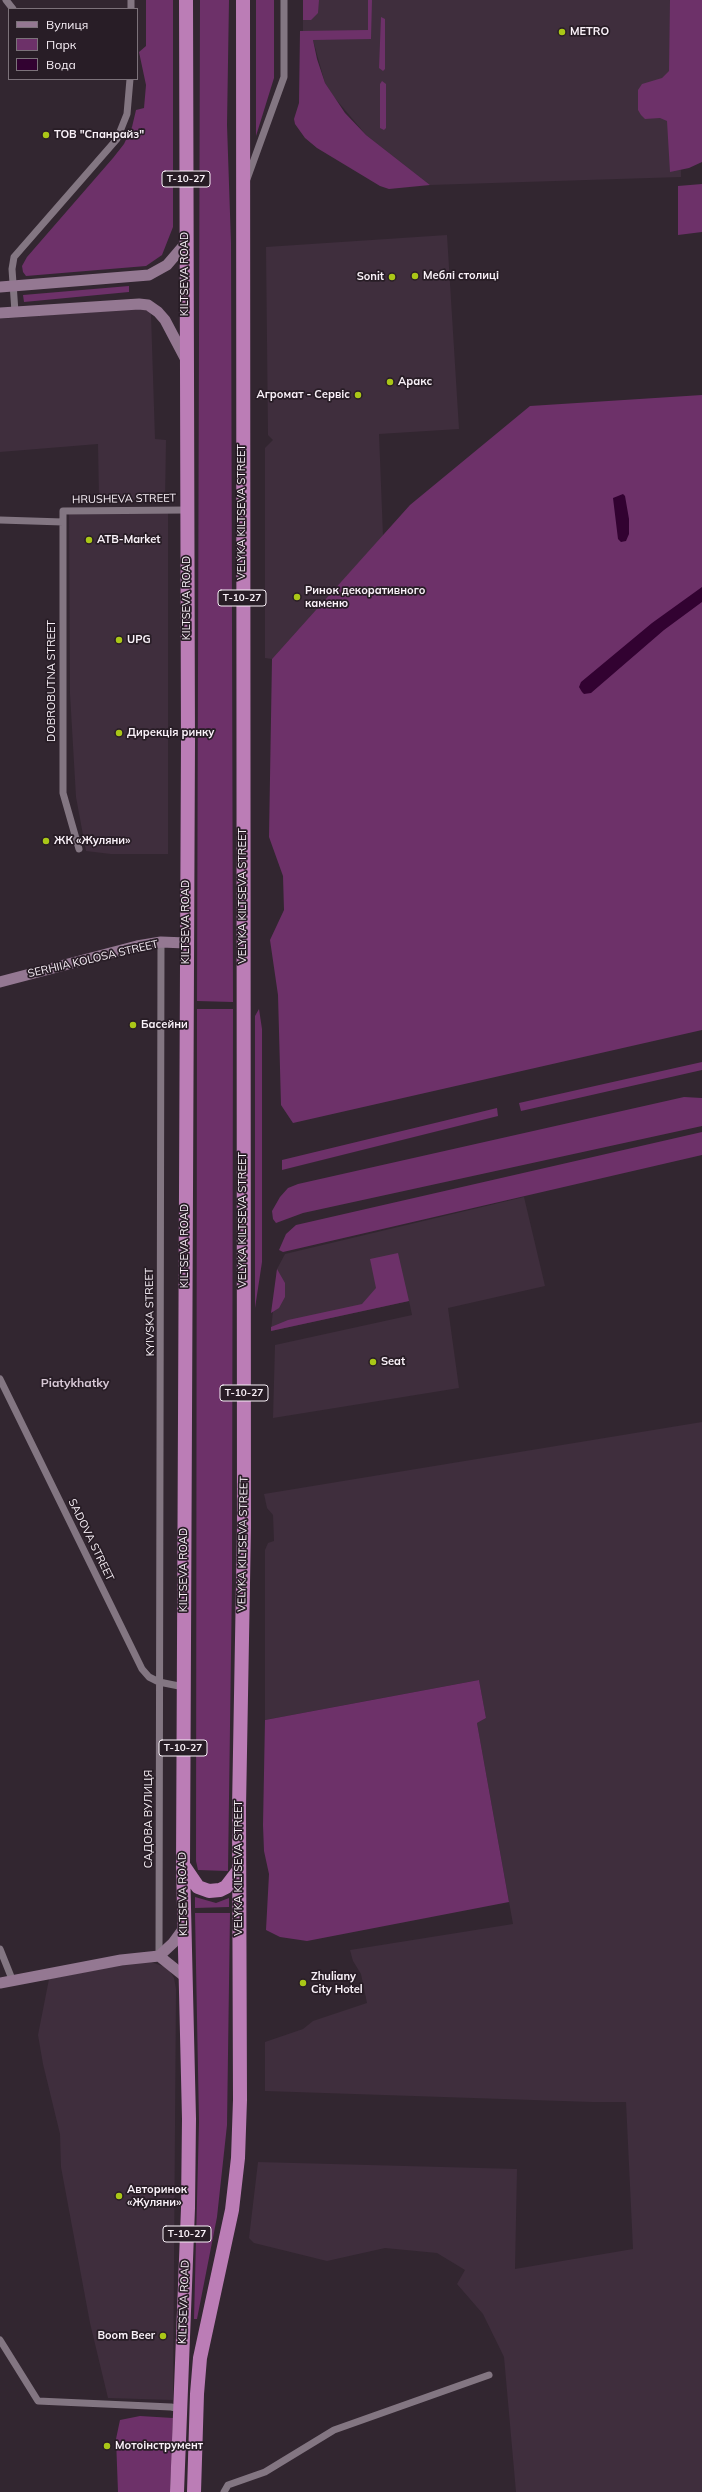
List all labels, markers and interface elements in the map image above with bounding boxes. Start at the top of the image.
legend [8,8,138,80]
text: Вулиця [46,17,88,32]
place label: METRO [570,25,609,39]
marker: METRO [557,27,567,37]
text: Парк [46,37,76,52]
text: Вода [46,57,76,72]
place label: ТОВ "Спанрайз" [54,128,144,142]
marker: ТОВ "Спанрайз" [41,130,51,140]
road number: Т-10-27 [162,171,210,187]
street label: KILTSEVA ROAD [178,232,192,316]
place label: Меблі столиці [423,269,499,283]
place label: Sonit [357,270,384,284]
marker: Меблі столиці [410,271,420,281]
marker: Sonit [387,272,397,282]
place label: Аракс [398,375,432,389]
marker: Аракс [385,377,395,387]
place label: Агромат - Сервіс [256,388,350,402]
marker: Агромат - Сервіс [353,390,363,400]
street label: VELYKA KILTSEVA STREET [235,444,249,580]
street label: HRUSHEVA STREET [72,491,176,507]
place label: ATB-Market [97,533,160,547]
marker: ATB-Market [84,535,94,545]
street label: KILTSEVA ROAD [180,556,194,640]
place label: Ринок декоративного каменю [305,584,425,610]
road number: Т-10-27 [218,590,266,606]
marker: Ринок декоративного каменю [292,592,302,602]
street label: DOBROBUTNA STREET [45,620,59,742]
place label: UPG [127,633,151,647]
marker: UPG [114,635,124,645]
place label: Дирекція ринку [127,726,214,740]
marker: Дирекція ринку [114,728,124,738]
street label: VELYKA KILTSEVA STREET [236,828,250,964]
place label: ЖК «Жуляни» [54,834,130,848]
marker: ЖК «Жуляни» [41,836,51,846]
street label: KILTSEVA ROAD [179,880,193,964]
street label: SERHIIA KOLOSA STREET [27,938,159,980]
place label: Басейни [141,1018,188,1032]
marker: Басейни [128,1020,138,1030]
street label: VELYKA KILTSEVA STREET [236,1152,250,1288]
street label: KILTSEVA ROAD [178,1204,192,1288]
street label: KYIVSKA STREET [143,1268,157,1356]
place label: Seat [381,1355,405,1369]
marker: Seat [368,1357,378,1367]
district label: Piatykhatky [41,1376,109,1390]
road number: Т-10-27 [220,1385,268,1401]
street label: VELYKA KILTSEVA STREET [235,1476,251,1612]
street label: SADOVA STREET [65,1497,117,1583]
street label: KILTSEVA ROAD [177,1528,191,1612]
road number: Т-10-27 [159,1740,207,1756]
street label: САДОВА ВУЛИЦЯ [142,1770,156,1868]
street label: VELYKA KILTSEVA STREET [232,1800,246,1936]
street label: KILTSEVA ROAD [176,1852,190,1936]
place label: Zhuliany City Hotel [311,1970,363,1996]
marker: Zhuliany City Hotel [298,1978,308,1988]
place label: Авторинок «Жуляни» [127,2183,187,2209]
marker: Авторинок «Жуляни» [114,2191,124,2201]
road number: Т-10-27 [163,2226,211,2242]
street label: KILTSEVA ROAD [176,2260,192,2344]
place label: Boom Beer [98,2329,155,2343]
marker: Boom Beer [158,2331,168,2341]
place label: Мотоінструмент [115,2439,203,2453]
marker: Мотоінструмент [102,2441,112,2451]

